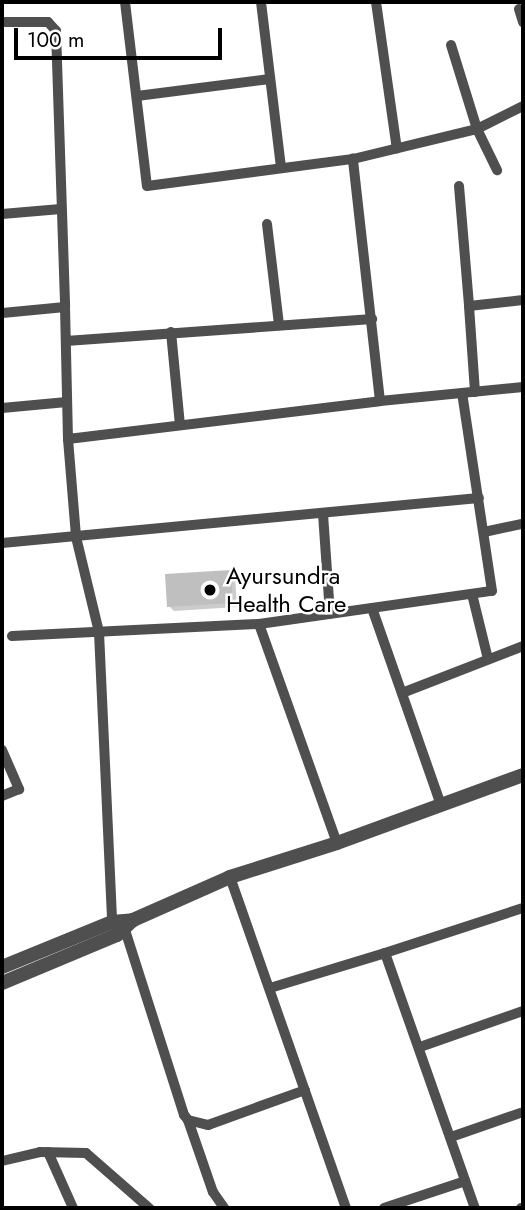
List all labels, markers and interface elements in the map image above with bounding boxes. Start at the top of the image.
scale bar [18,14,226,58]
text: 100 m [27,25,84,55]
place label: Ayursundra Health Care [226,562,346,618]
marker: Ayursundra Health Care [200,580,220,600]

